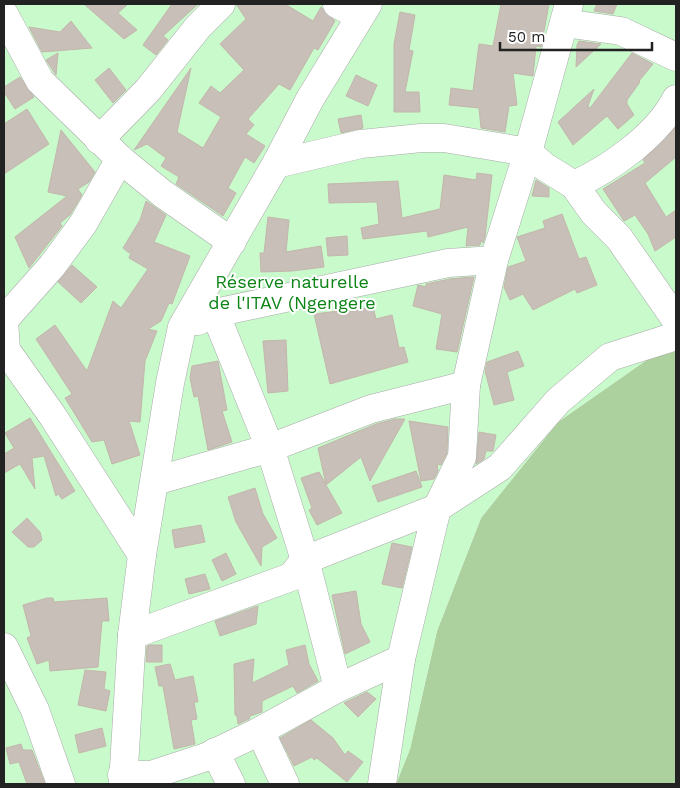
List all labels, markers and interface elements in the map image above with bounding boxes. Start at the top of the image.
scale bar [500,20,652,52]
text: 50 m [508,28,545,46]
park label: Réserve naturelle de l'ITAV (Ngengere [208,271,376,313]

